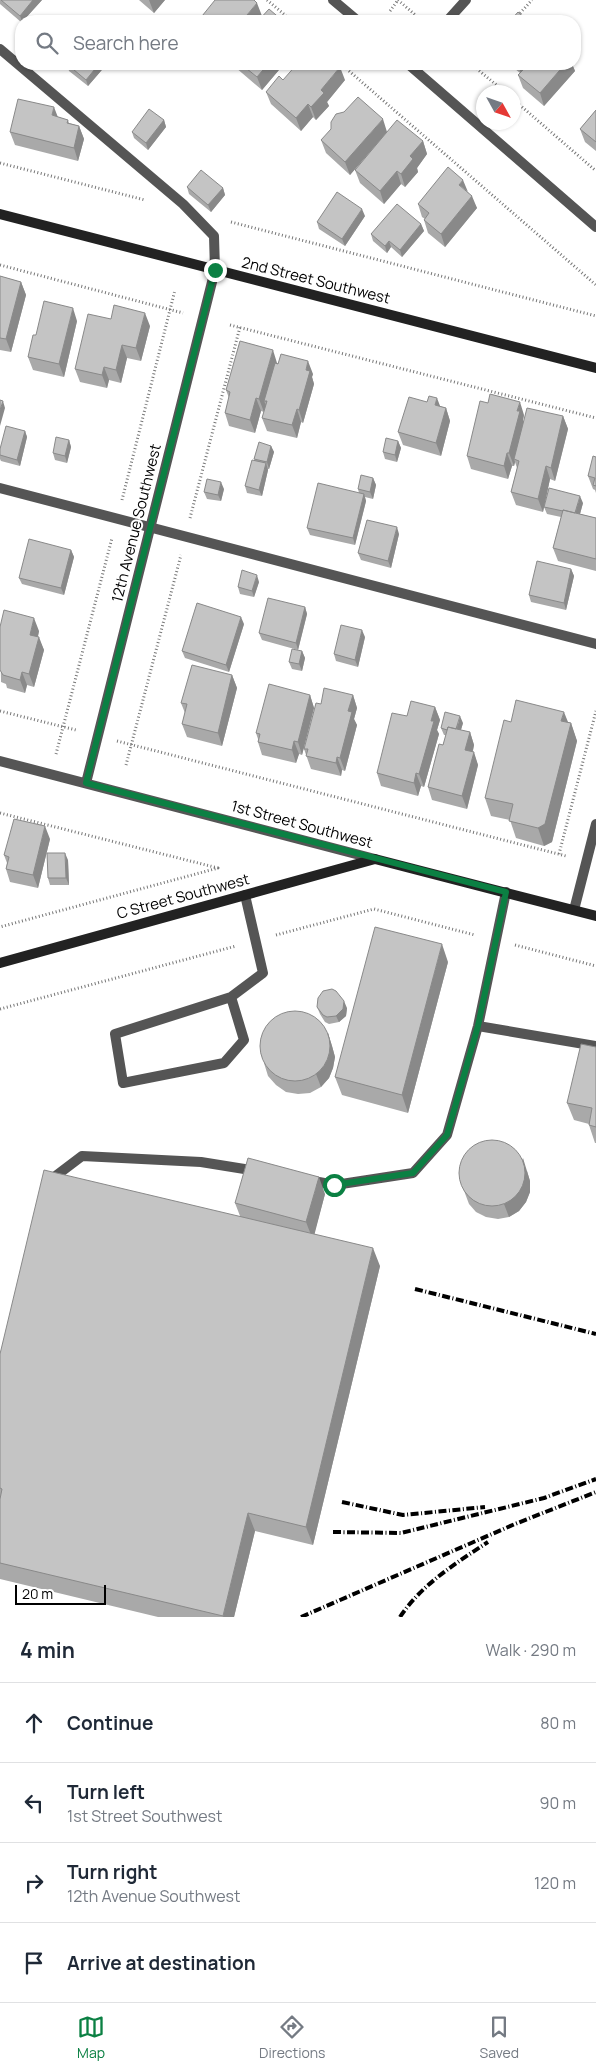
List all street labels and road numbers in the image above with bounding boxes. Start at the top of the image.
street label: 2nd Street Southwest [240,251,392,309]
street label: 12th Avenue Southwest [106,442,166,604]
street label: 1st Street Southwest [229,795,375,853]
street label: C Street Southwest [114,868,252,924]

